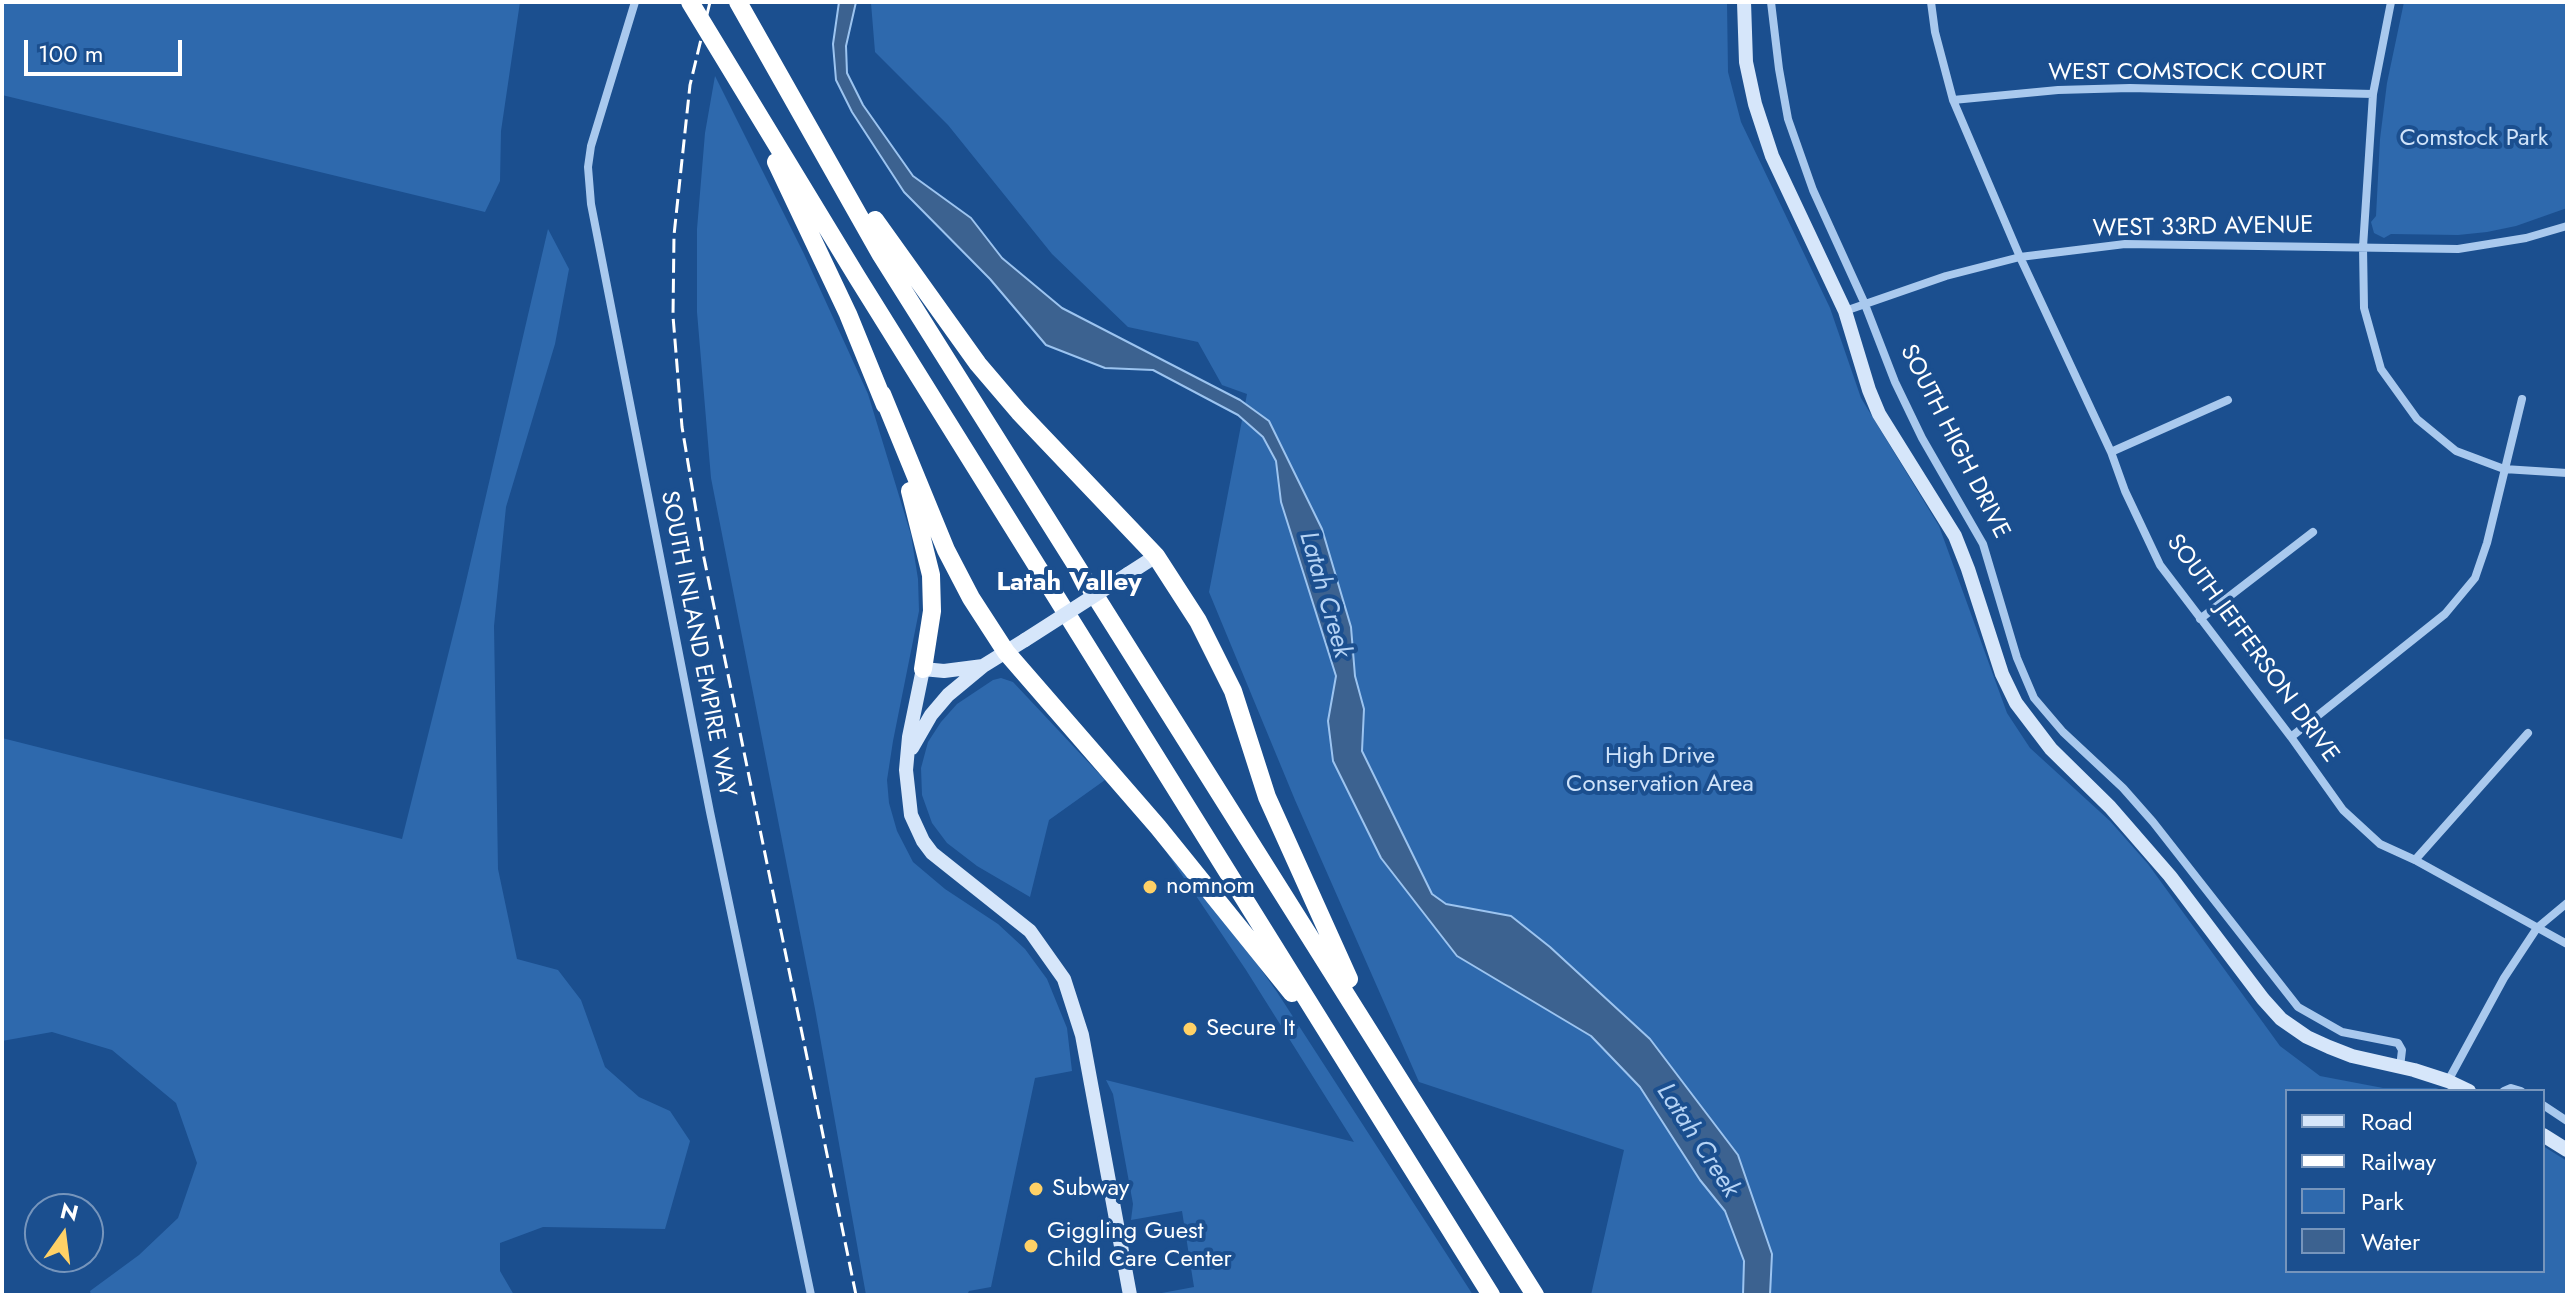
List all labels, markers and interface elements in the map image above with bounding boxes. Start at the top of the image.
scale bar [28,24,186,74]
text: 100 m [38,36,104,71]
street label: WEST COMSTOCK COURT [2048,59,2326,87]
park label: Comstock Park [2400,125,2548,153]
street label: WEST 33RD AVENUE [2092,212,2314,244]
street label: SOUTH HIGH DRIVE [1893,340,2015,544]
street label: SOUTH INLAND EMPIRE WAY [653,489,741,799]
water label: Latah Creek [1291,528,1357,662]
street label: SOUTH JEFFERSON DRIVE [2160,529,2344,769]
district label: Latah Valley [996,568,1142,600]
park label: High Drive Conservation Area [1566,743,1754,799]
place label: nomnom [1166,873,1255,901]
marker: nomnom [1141,878,1159,896]
place label: Secure It [1206,1015,1295,1043]
marker: Secure It [1181,1020,1199,1038]
water label: Latah Creek [1649,1078,1745,1204]
legend [2285,1089,2545,1273]
text: Road [2361,1104,2413,1139]
text: Railway [2361,1144,2436,1179]
place label: Subway [1052,1175,1129,1203]
marker: Subway [1027,1180,1045,1198]
text: Park [2361,1184,2404,1219]
north arrow [24,1193,104,1273]
text: N [57,1194,82,1229]
place label: Giggling Guest Child Care Center [1047,1218,1232,1274]
text: Water [2361,1224,2420,1259]
marker: Giggling Guest Child Care Center [1022,1237,1040,1255]

